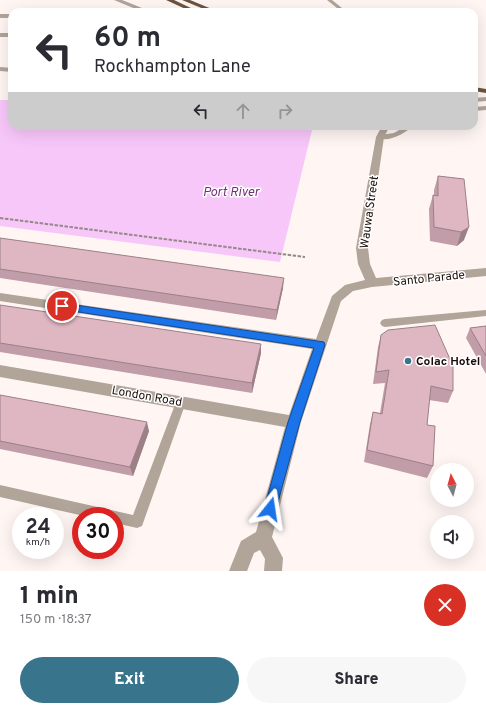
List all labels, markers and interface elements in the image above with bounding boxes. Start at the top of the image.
text: 60 m [94,21,161,57]
icon: left [28,24,80,76]
text: Rockhampton Lane [94,56,251,79]
icon: left [190,100,212,122]
icon: ahead [232,100,254,122]
icon: right [274,100,296,122]
street label: Wauwa Street [357,175,383,250]
water label: Port River [203,185,260,201]
street label: Santo Parade [392,267,466,291]
pin [45,289,79,323]
icon: arrive [51,295,73,317]
place label: Colac Hotel [416,354,480,370]
marker: Colac Hotel [403,356,413,366]
street label: London Road [110,383,183,411]
north arrow [430,463,474,507]
map controls [430,463,474,559]
position arrow [249,488,291,530]
speed limit sign: 30 [72,507,124,559]
text: 24 [25,515,51,541]
button: sound [430,515,474,559]
text: km/h [26,536,50,549]
text: 1 min [20,582,79,612]
button: close [424,584,466,626]
text: 150 m · 18:37 [20,612,92,628]
button: Exit [20,657,239,703]
button: Share [247,657,466,703]

